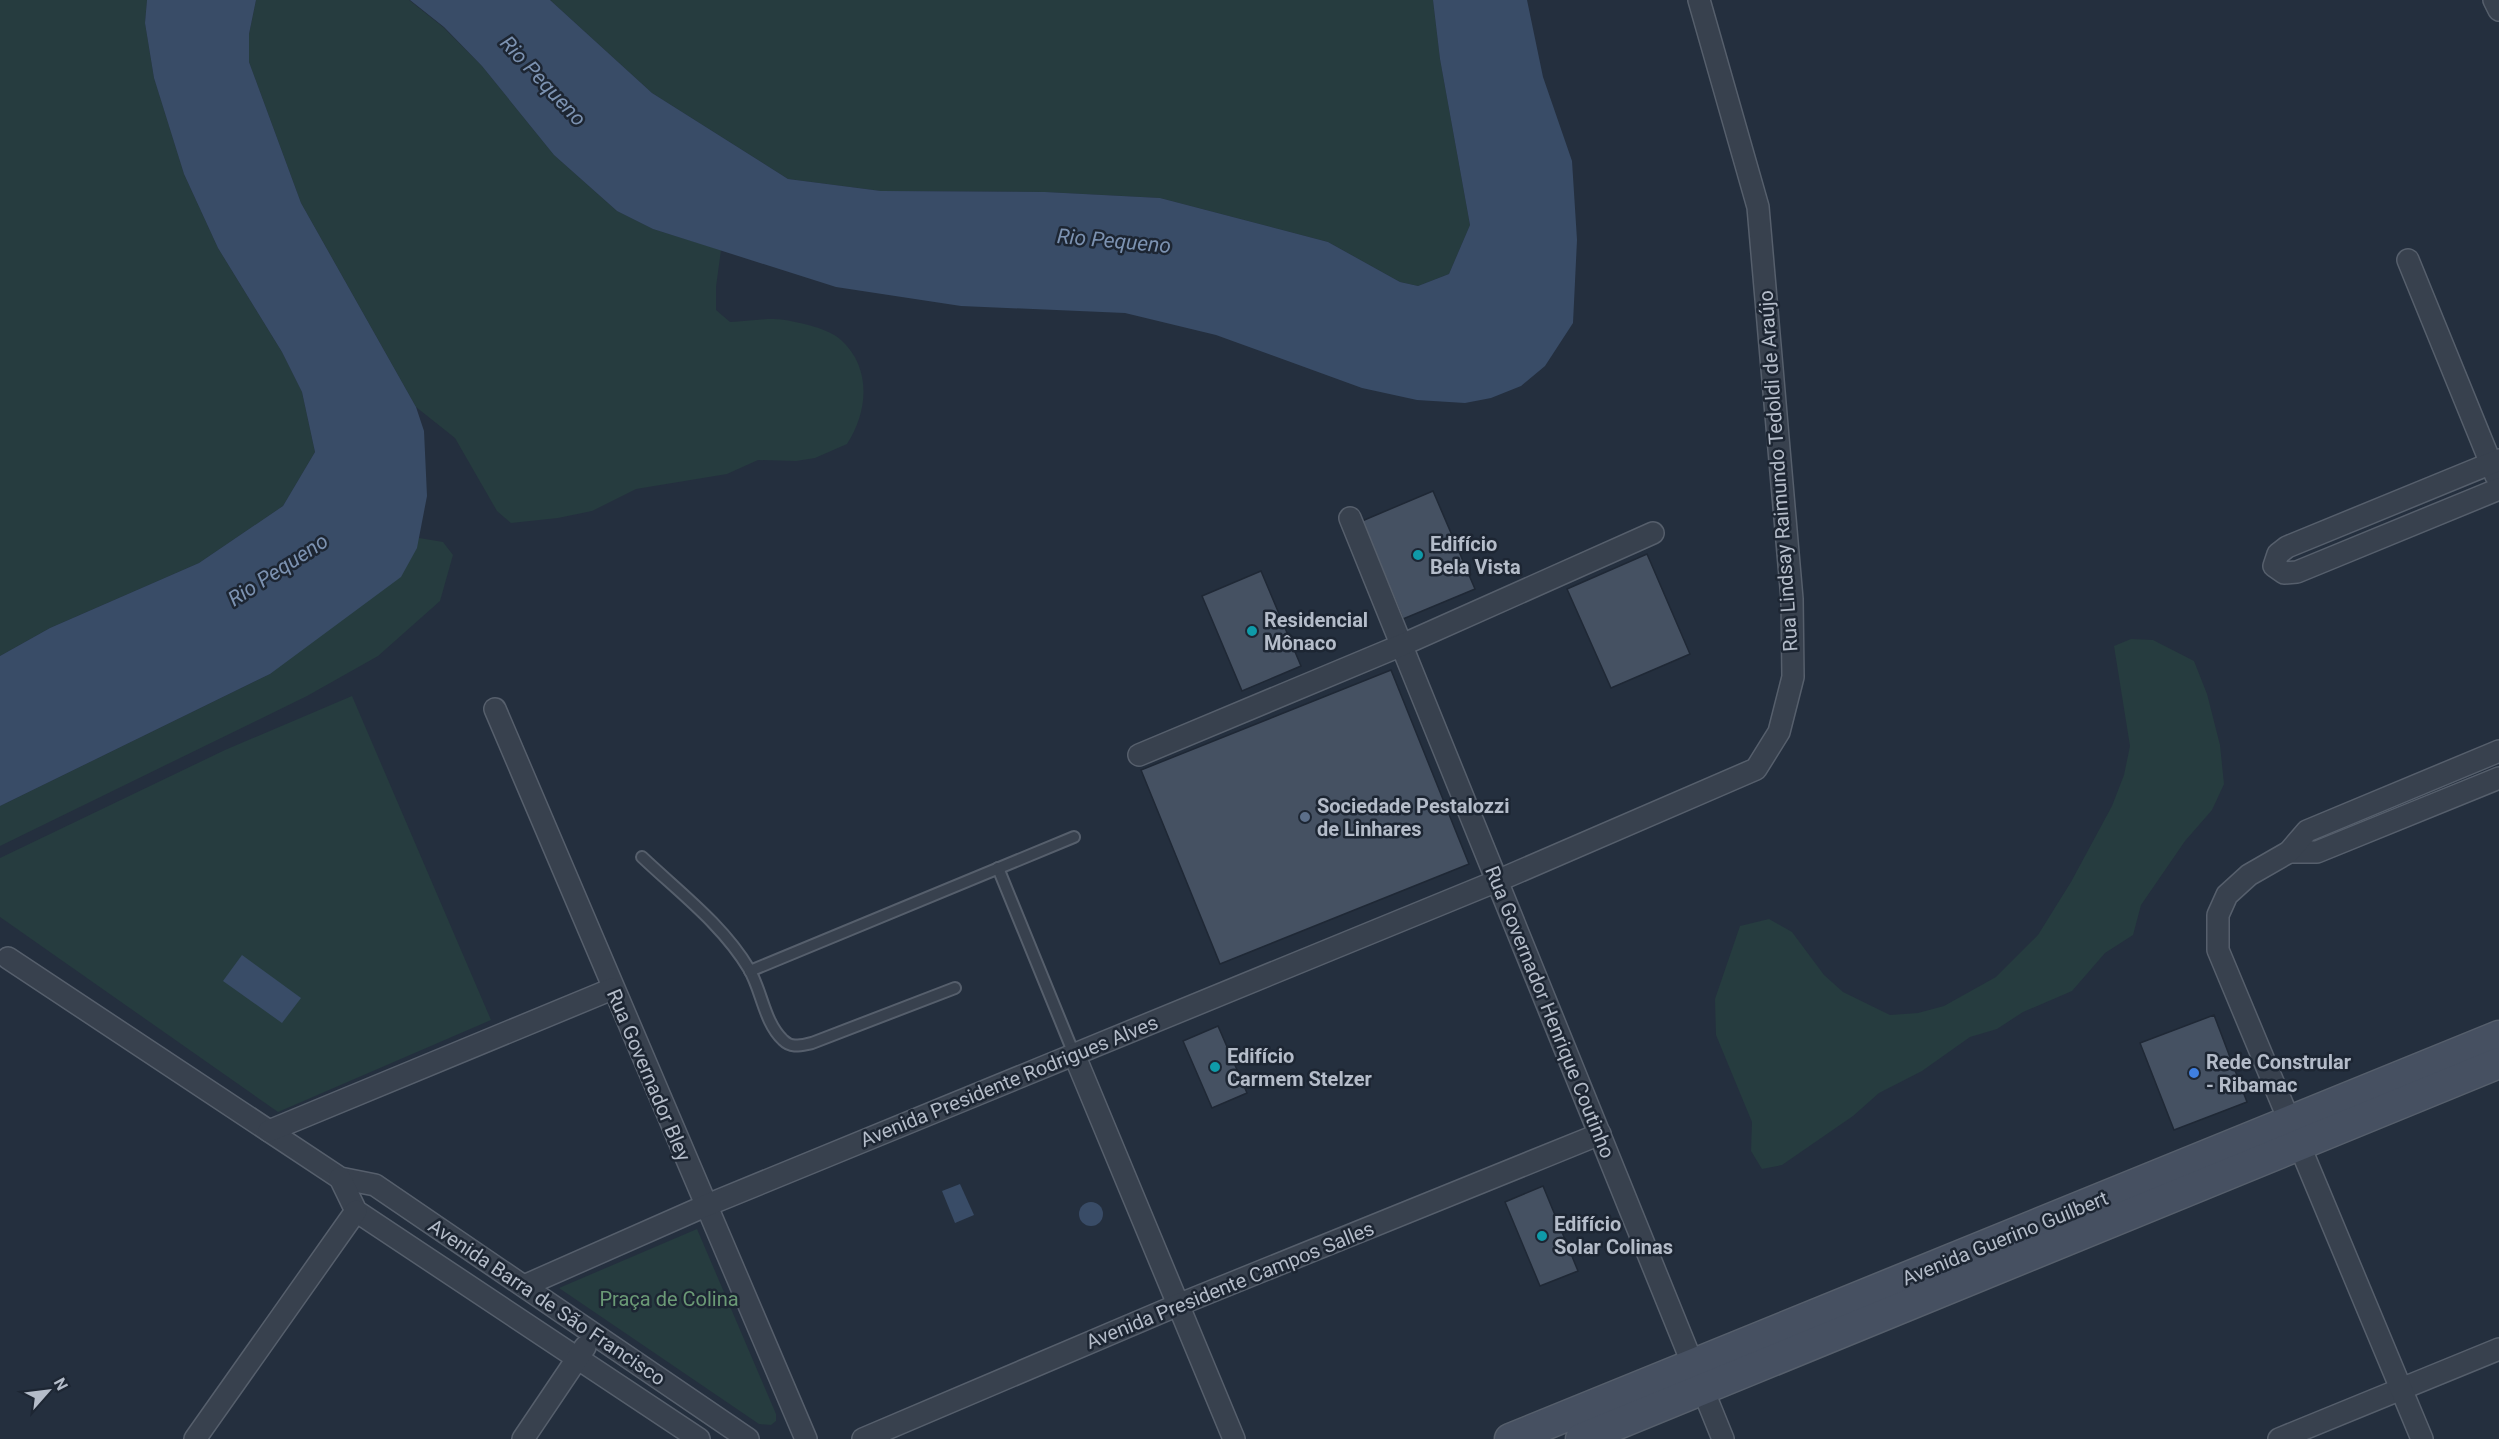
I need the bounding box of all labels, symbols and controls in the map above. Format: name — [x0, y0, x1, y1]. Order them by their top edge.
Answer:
water label: Rio Pequeno — [495, 31, 591, 131]
water label: Rio Pequeno — [1056, 224, 1172, 258]
street label: Rua Lindsay Raimundo Tedoldi de Araújo — [1753, 290, 1803, 652]
water label: Rio Pequeno — [224, 529, 332, 611]
place label: Edifício Bela Vista — [1430, 532, 1521, 579]
marker: Edifício Bela Vista — [1411, 548, 1425, 562]
place label: Residencial Mônaco — [1264, 608, 1368, 655]
marker: Residencial Mônaco — [1245, 624, 1259, 638]
place label: Sociedade Pestalozzi de Linhares — [1317, 794, 1510, 841]
marker: Sociedade Pestalozzi de Linhares — [1298, 810, 1312, 824]
street label: Rua Governador Henrique Coutinho — [1480, 862, 1620, 1162]
street label: Rua Governador Bley — [602, 985, 696, 1165]
street label: Avenida Presidente Rodrigues Alves — [857, 1010, 1161, 1152]
place label: Edifício Carmem Stelzer — [1227, 1044, 1373, 1091]
place label: Rede Constrular - Ribamac — [2206, 1050, 2352, 1097]
marker: Edifício Carmem Stelzer — [1208, 1060, 1222, 1074]
marker: Rede Constrular - Ribamac — [2187, 1066, 2201, 1080]
street label: Avenida Guerino Guilbert — [1898, 1186, 2112, 1290]
place label: Edifício Solar Colinas — [1554, 1212, 1673, 1259]
street label: Avenida Barra de São Francisco — [424, 1214, 670, 1390]
street label: Avenida Presidente Campos Salles — [1082, 1216, 1378, 1354]
marker: Edifício Solar Colinas — [1535, 1229, 1549, 1243]
park label: Praça de Colina — [599, 1287, 739, 1311]
north arrow — [18, 1361, 78, 1421]
text: N — [50, 1375, 72, 1394]

